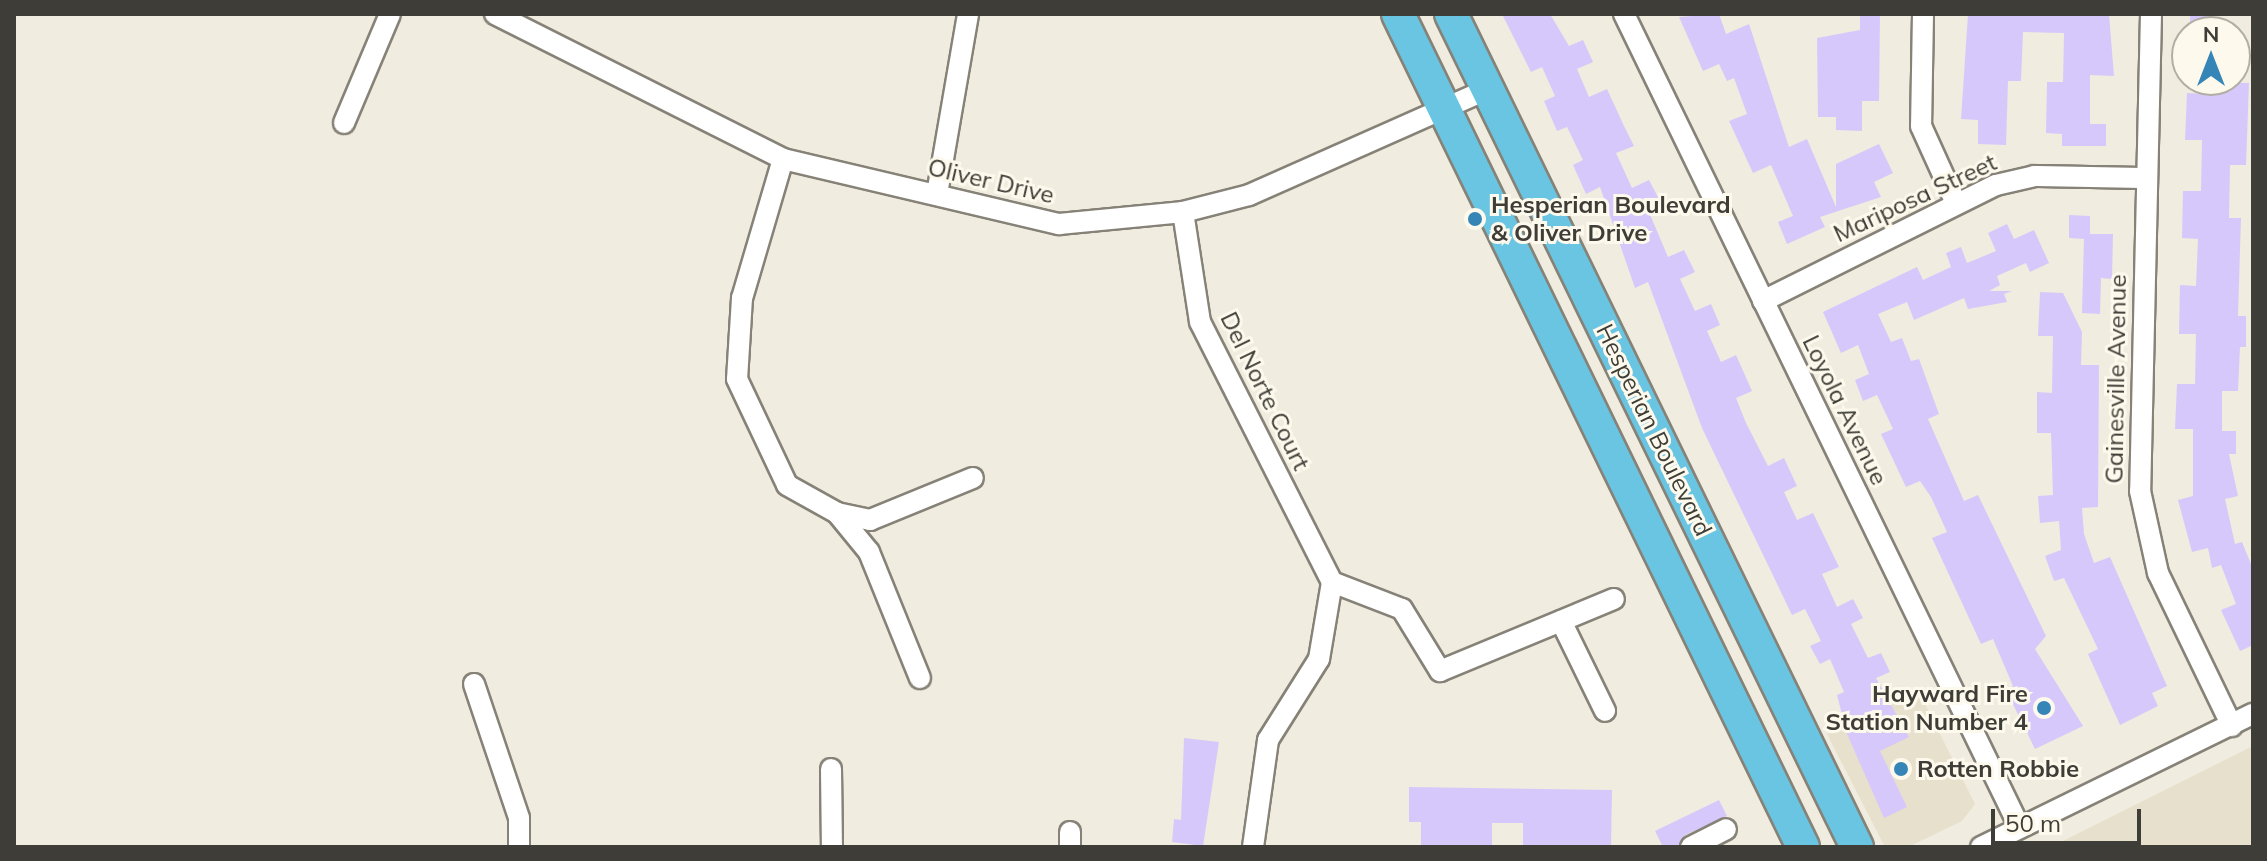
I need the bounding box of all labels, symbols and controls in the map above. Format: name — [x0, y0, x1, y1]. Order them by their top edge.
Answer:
north arrow — [2171, 16, 2251, 96]
text: N — [2203, 20, 2219, 48]
street label: Mariposa Street — [1829, 148, 2001, 248]
street label: Oliver Drive — [925, 153, 1057, 209]
place label: Hesperian Boulevard & Oliver Drive — [1491, 191, 1731, 247]
marker: Hesperian Boulevard & Oliver Drive — [1466, 210, 1484, 228]
street label: Gainesville Avenue — [2100, 274, 2132, 484]
street label: Del Norte Court — [1214, 307, 1316, 475]
street label: Hesperian Boulevard — [1590, 319, 1718, 541]
street label: Loyola Avenue — [1796, 331, 1894, 489]
place label: Hayward Fire Station Number 4 — [1826, 680, 2028, 736]
marker: Hayward Fire Station Number 4 — [2035, 699, 2053, 717]
place label: Rotten Robbie — [1917, 755, 2079, 783]
marker: Rotten Robbie — [1892, 760, 1910, 778]
scale bar — [1995, 793, 2145, 843]
text: 50 m — [2005, 808, 2061, 838]

